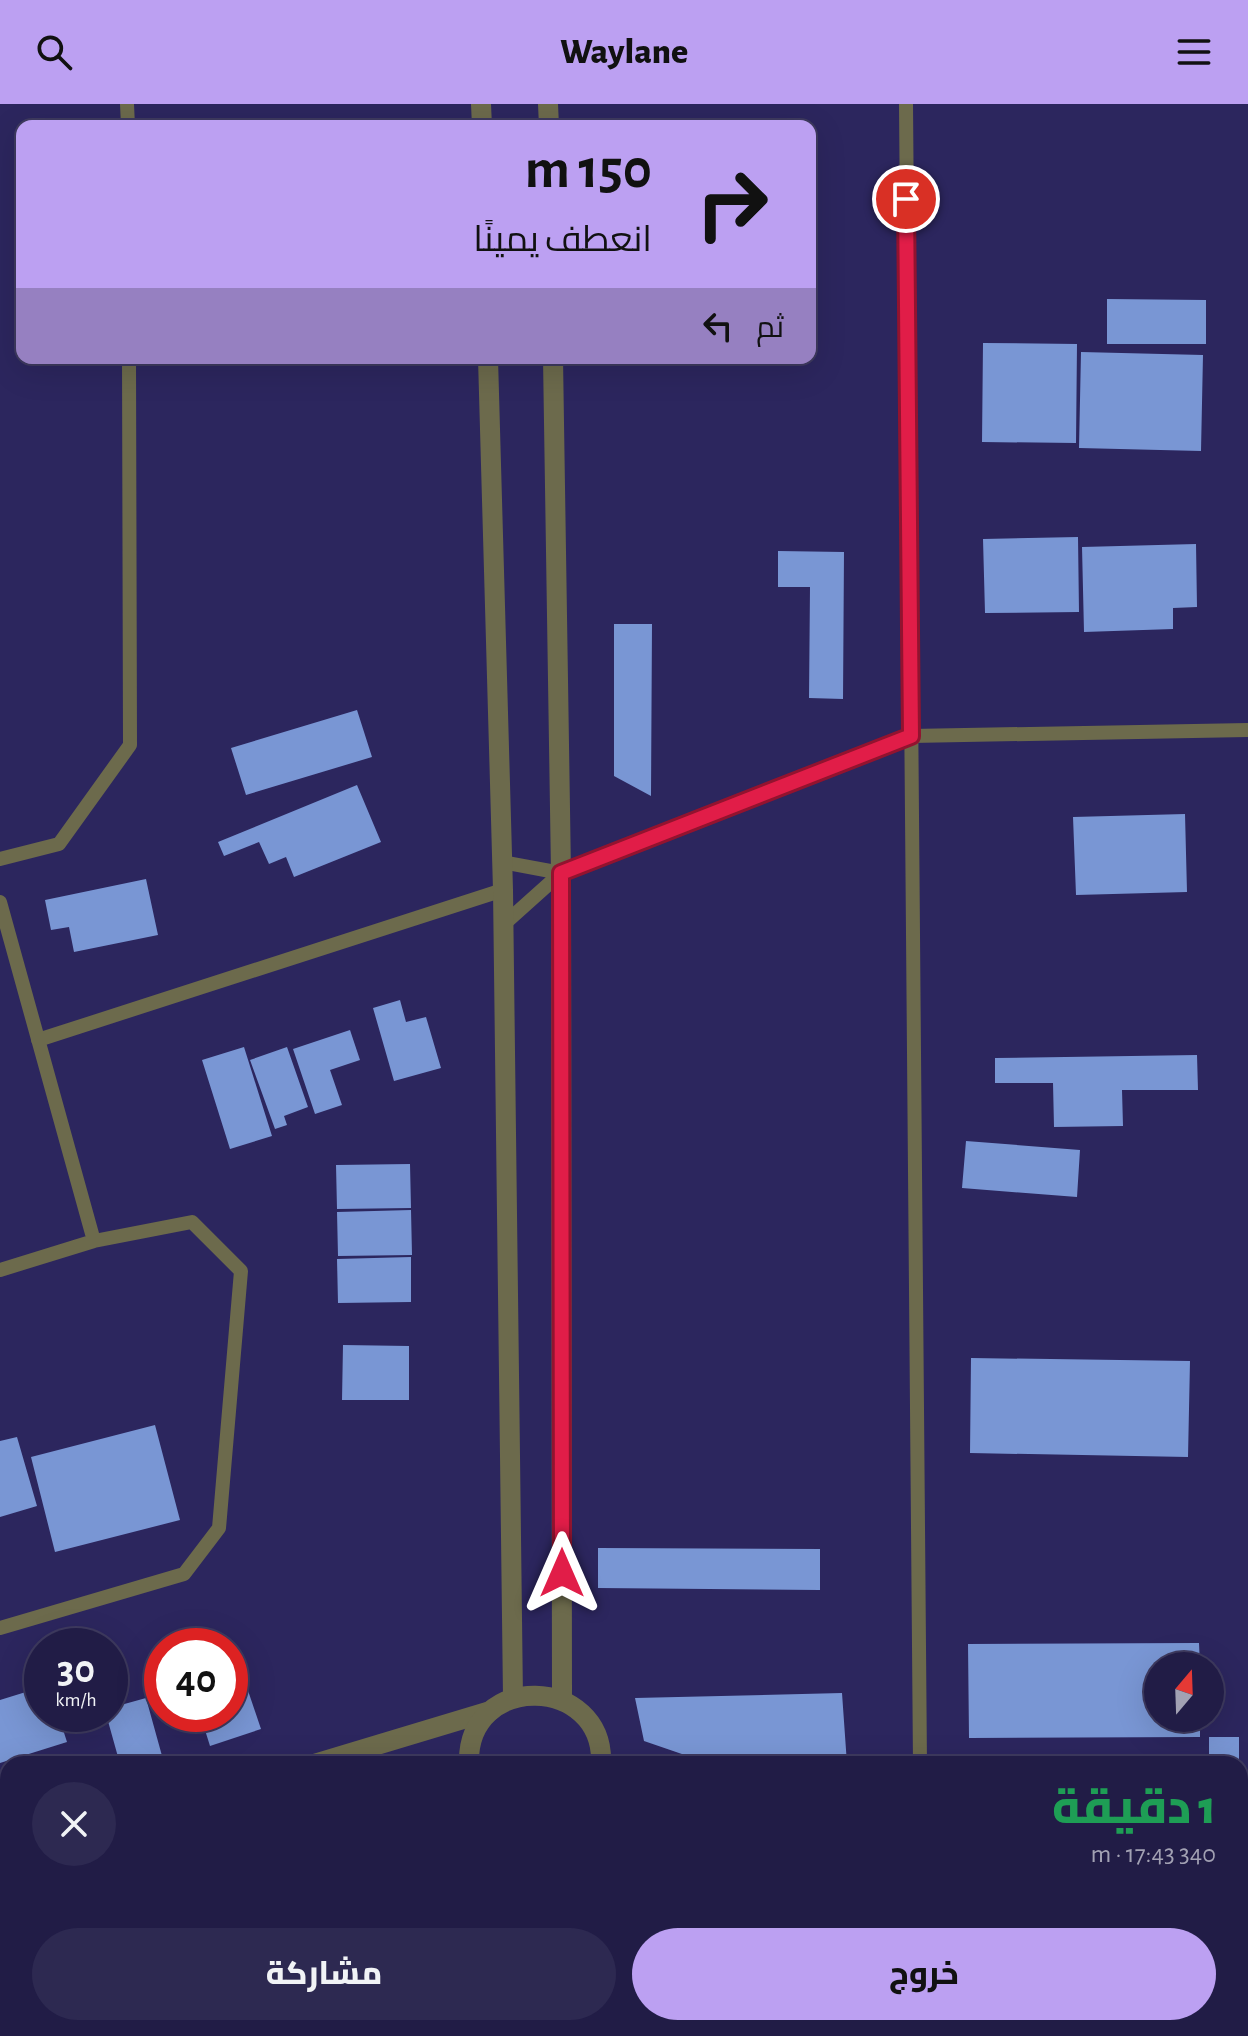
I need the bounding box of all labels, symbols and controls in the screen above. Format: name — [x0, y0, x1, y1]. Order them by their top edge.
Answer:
icon: search — [32, 30, 76, 74]
icon: menu — [1172, 30, 1216, 74]
text: Waylane — [560, 34, 688, 70]
text: 150 m — [525, 142, 652, 198]
icon: right — [680, 152, 784, 256]
pin — [872, 165, 940, 233]
icon: arrive — [884, 177, 928, 221]
text: انعطف يمينًا — [473, 222, 652, 258]
icon: left — [696, 304, 740, 348]
text: ثم — [756, 313, 784, 343]
position arrow — [520, 1531, 604, 1615]
speed limit sign: 40 — [144, 1628, 248, 1732]
text: 30 — [57, 1650, 95, 1690]
north arrow — [1144, 1652, 1224, 1732]
map controls — [1144, 1652, 1224, 1732]
text: km/h — [55, 1690, 97, 1710]
button: close — [32, 1782, 116, 1866]
text: 1 دقيقة — [1052, 1785, 1216, 1833]
text: 340 m · 17:43 — [1090, 1841, 1216, 1867]
button: مشاركة — [32, 1928, 616, 2020]
button: خروج — [632, 1928, 1216, 2020]

